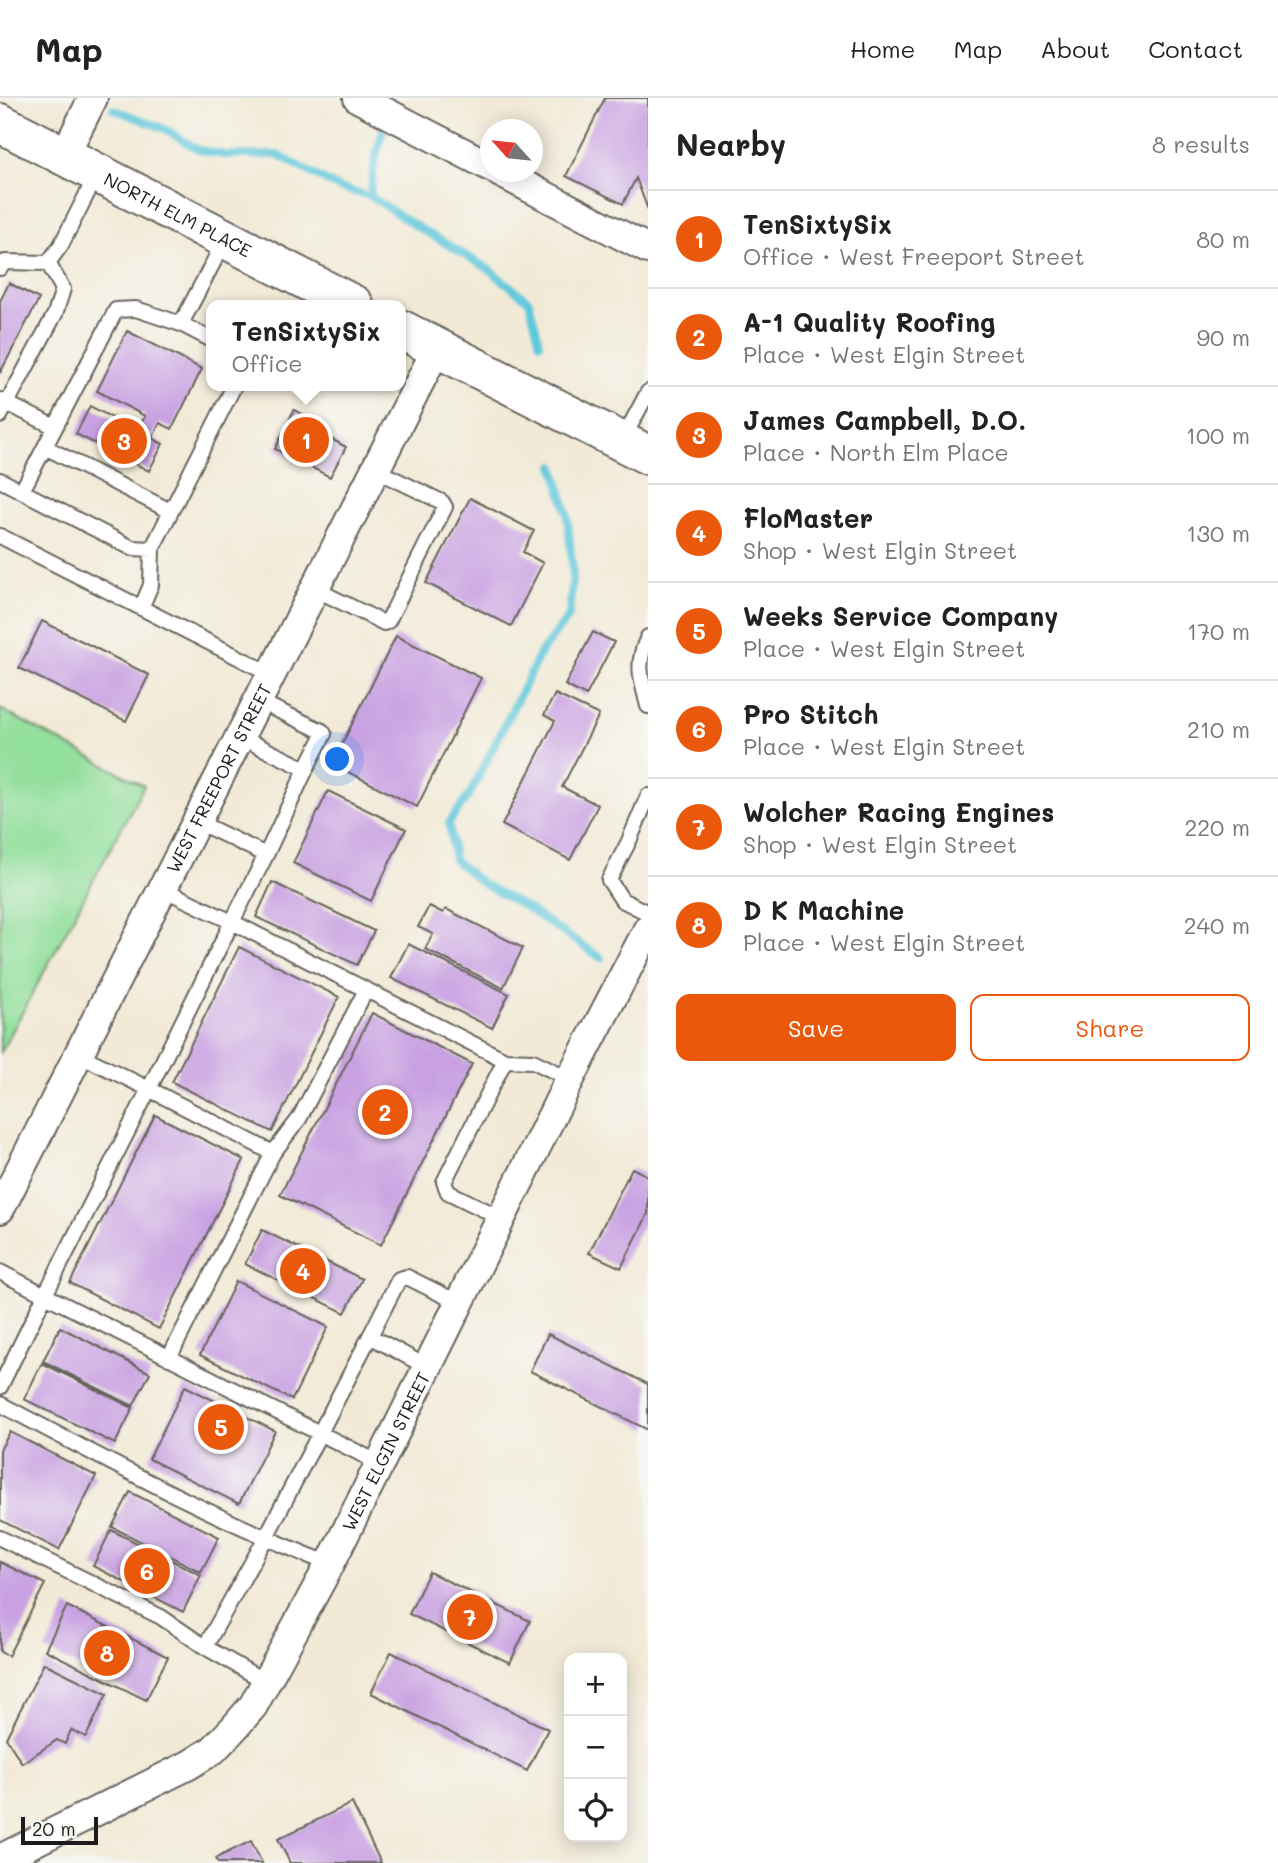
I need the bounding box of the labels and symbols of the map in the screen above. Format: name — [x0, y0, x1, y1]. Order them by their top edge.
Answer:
north arrow — [480, 119, 543, 182]
street label: NORTH ELM PLACE — [100, 167, 256, 262]
pin: 1 — [283, 414, 329, 466]
pin: 3 — [101, 415, 147, 467]
street label: WEST FREEPORT STREET — [161, 680, 277, 877]
your location — [320, 742, 354, 776]
pin: 2 — [362, 1086, 408, 1138]
pin: 4 — [280, 1245, 326, 1297]
street label: WEST ELGIN STREET — [336, 1368, 435, 1535]
pin: 5 — [198, 1401, 244, 1453]
pin: 6 — [124, 1545, 170, 1597]
pin: 7 — [447, 1591, 493, 1643]
pin: 8 — [84, 1627, 130, 1679]
scale bar — [21, 1814, 98, 1846]

